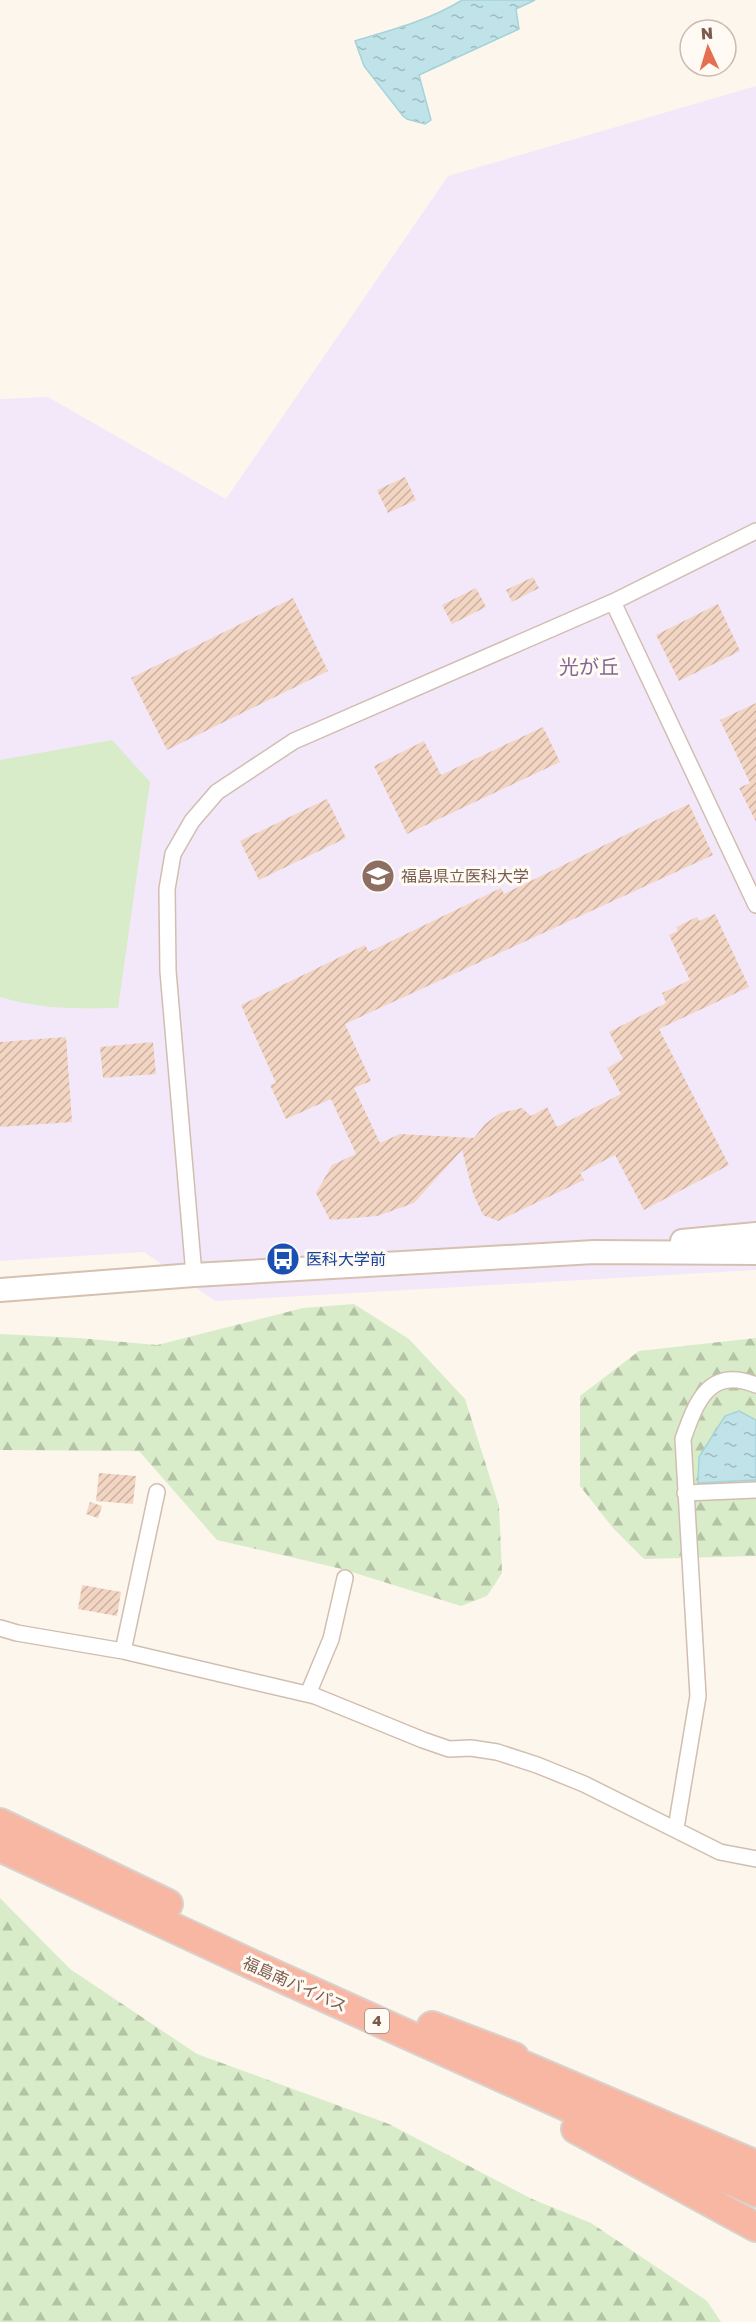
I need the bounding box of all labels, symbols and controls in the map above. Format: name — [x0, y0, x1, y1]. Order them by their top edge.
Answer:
north arrow — [678, 18, 738, 78]
text: N — [700, 23, 714, 43]
district label: 光が丘 — [559, 654, 619, 678]
school or university icon: 福島県立医科大学 — [360, 858, 396, 894]
place label: 福島県立医科大学 — [401, 866, 529, 886]
bus stop icon: 医科大学前 — [265, 1241, 301, 1277]
place label: 医科大学前 — [306, 1249, 386, 1269]
street label: 福島南バイパス — [240, 1952, 350, 2016]
road number: 4 — [365, 2009, 389, 2033]

